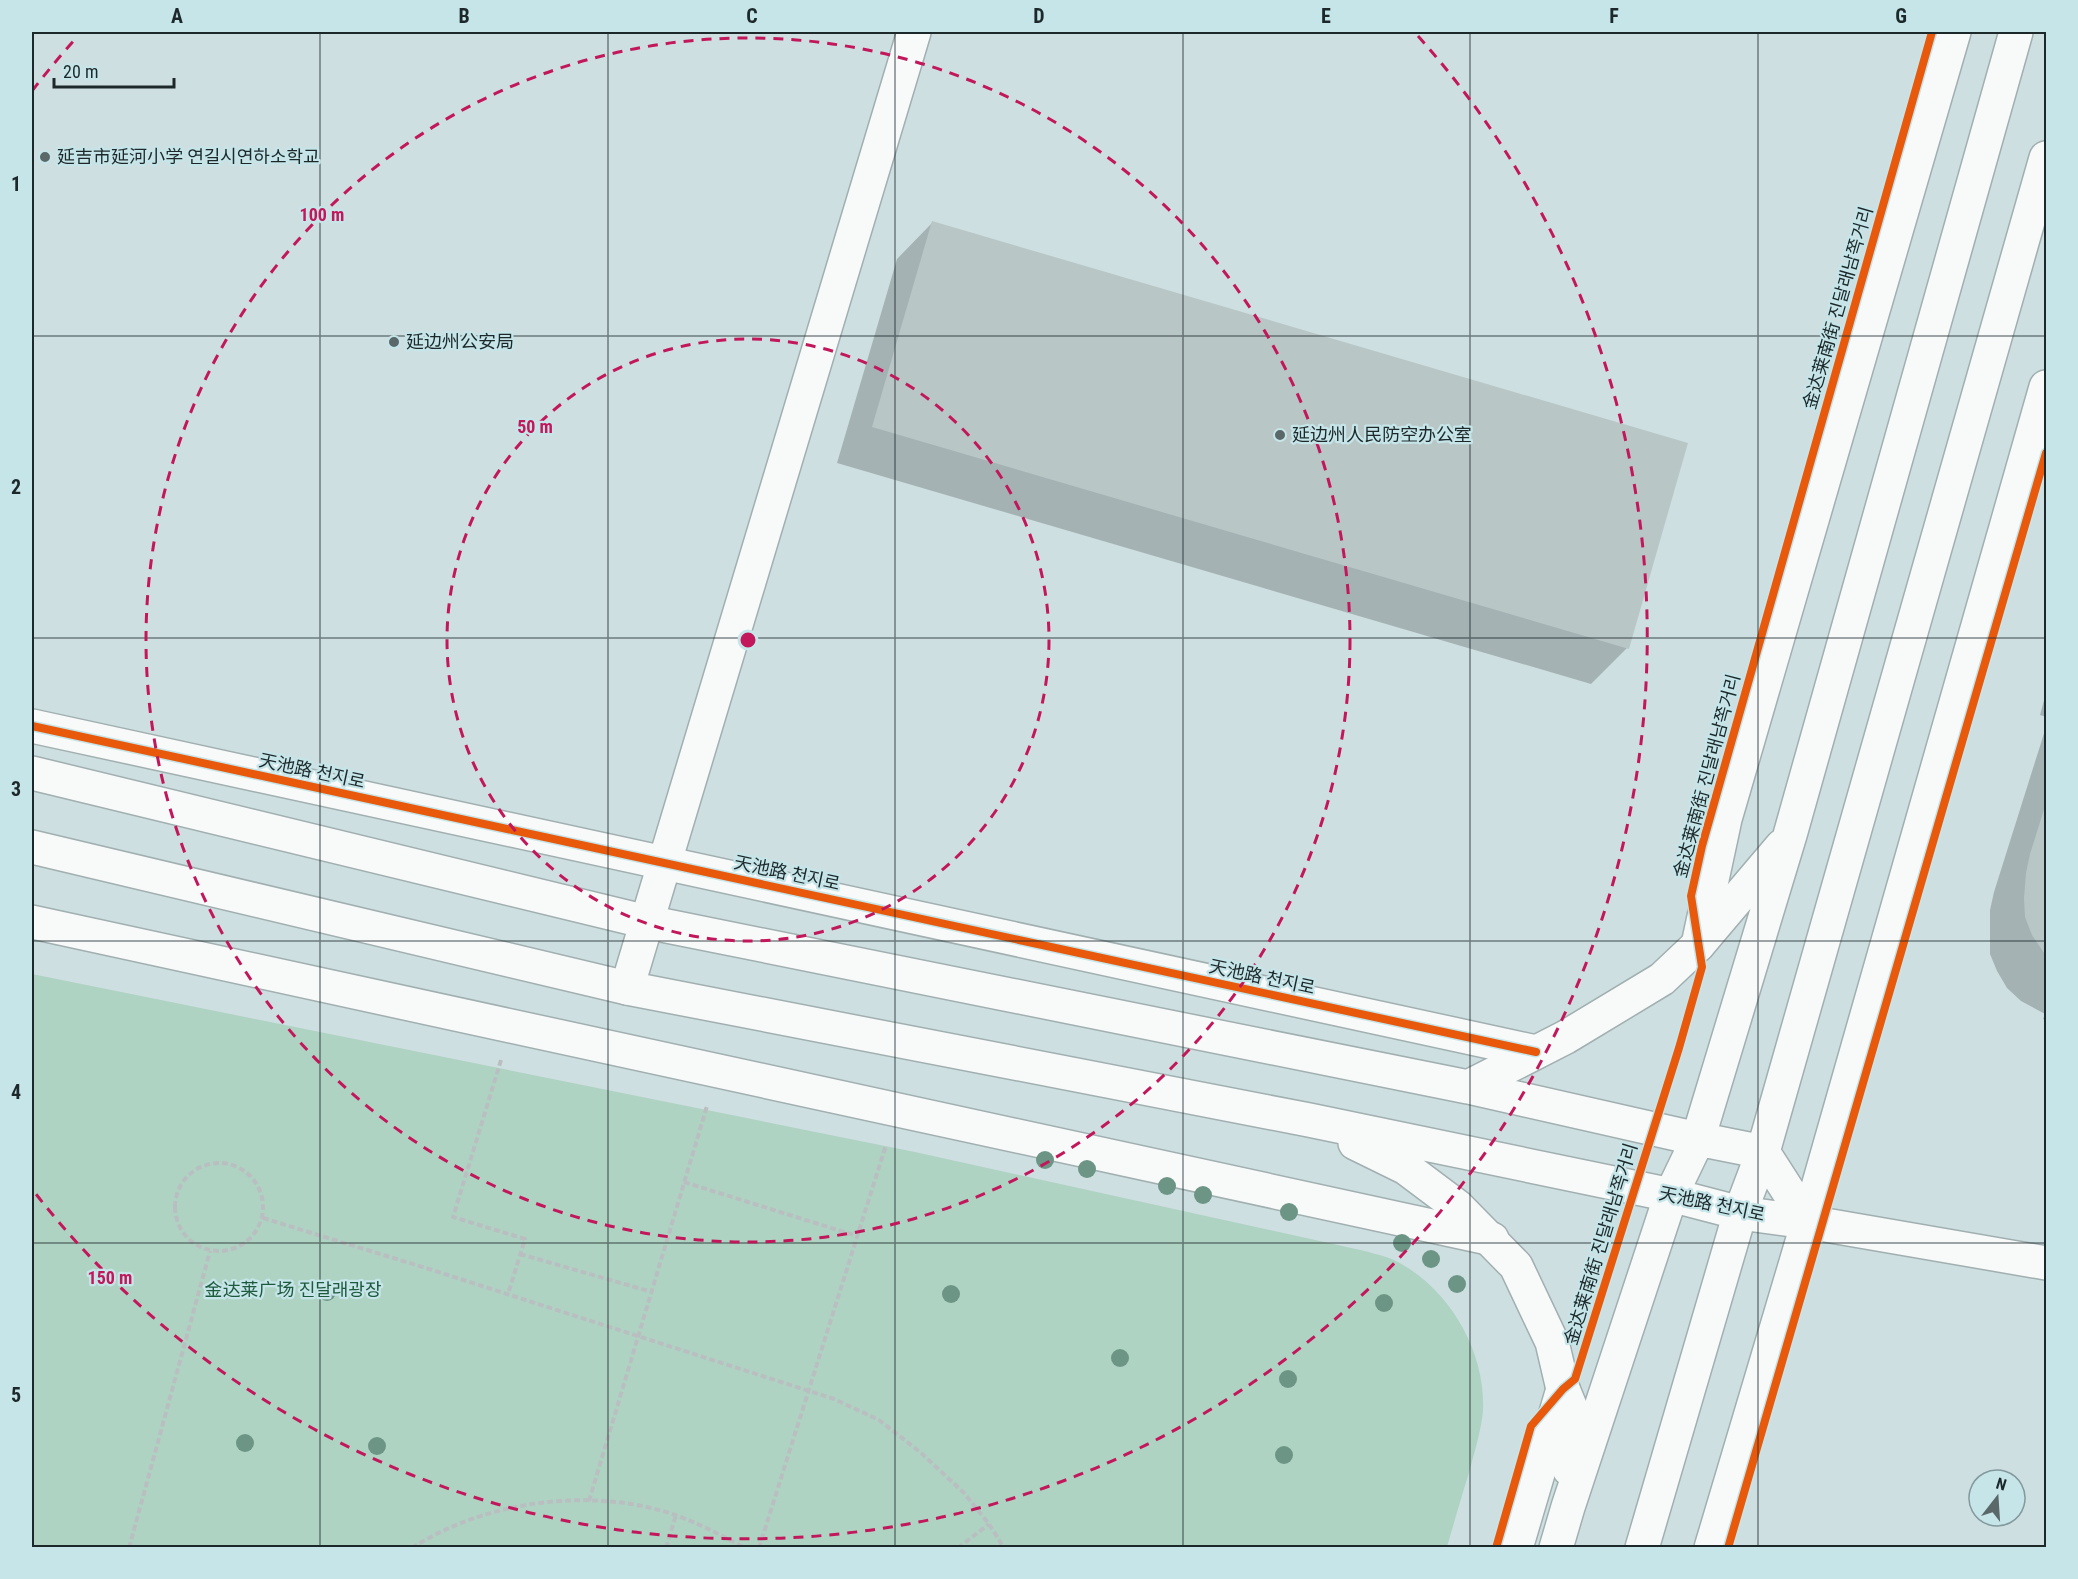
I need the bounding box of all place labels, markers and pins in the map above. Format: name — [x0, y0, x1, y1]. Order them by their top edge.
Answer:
place label: 延吉市延河小学 연길시연하소학교 — [57, 146, 320, 167]
marker: 延吉市延河小学 연길시연하소학교 — [38, 150, 52, 164]
place label: 延边州公安局 — [406, 331, 514, 352]
marker: 延边州公安局 — [387, 335, 401, 349]
place label: 延边州人民防空办公室 — [1292, 424, 1472, 445]
marker: 延边州人民防空办公室 — [1273, 428, 1287, 442]
centre of rings — [738, 630, 758, 650]

